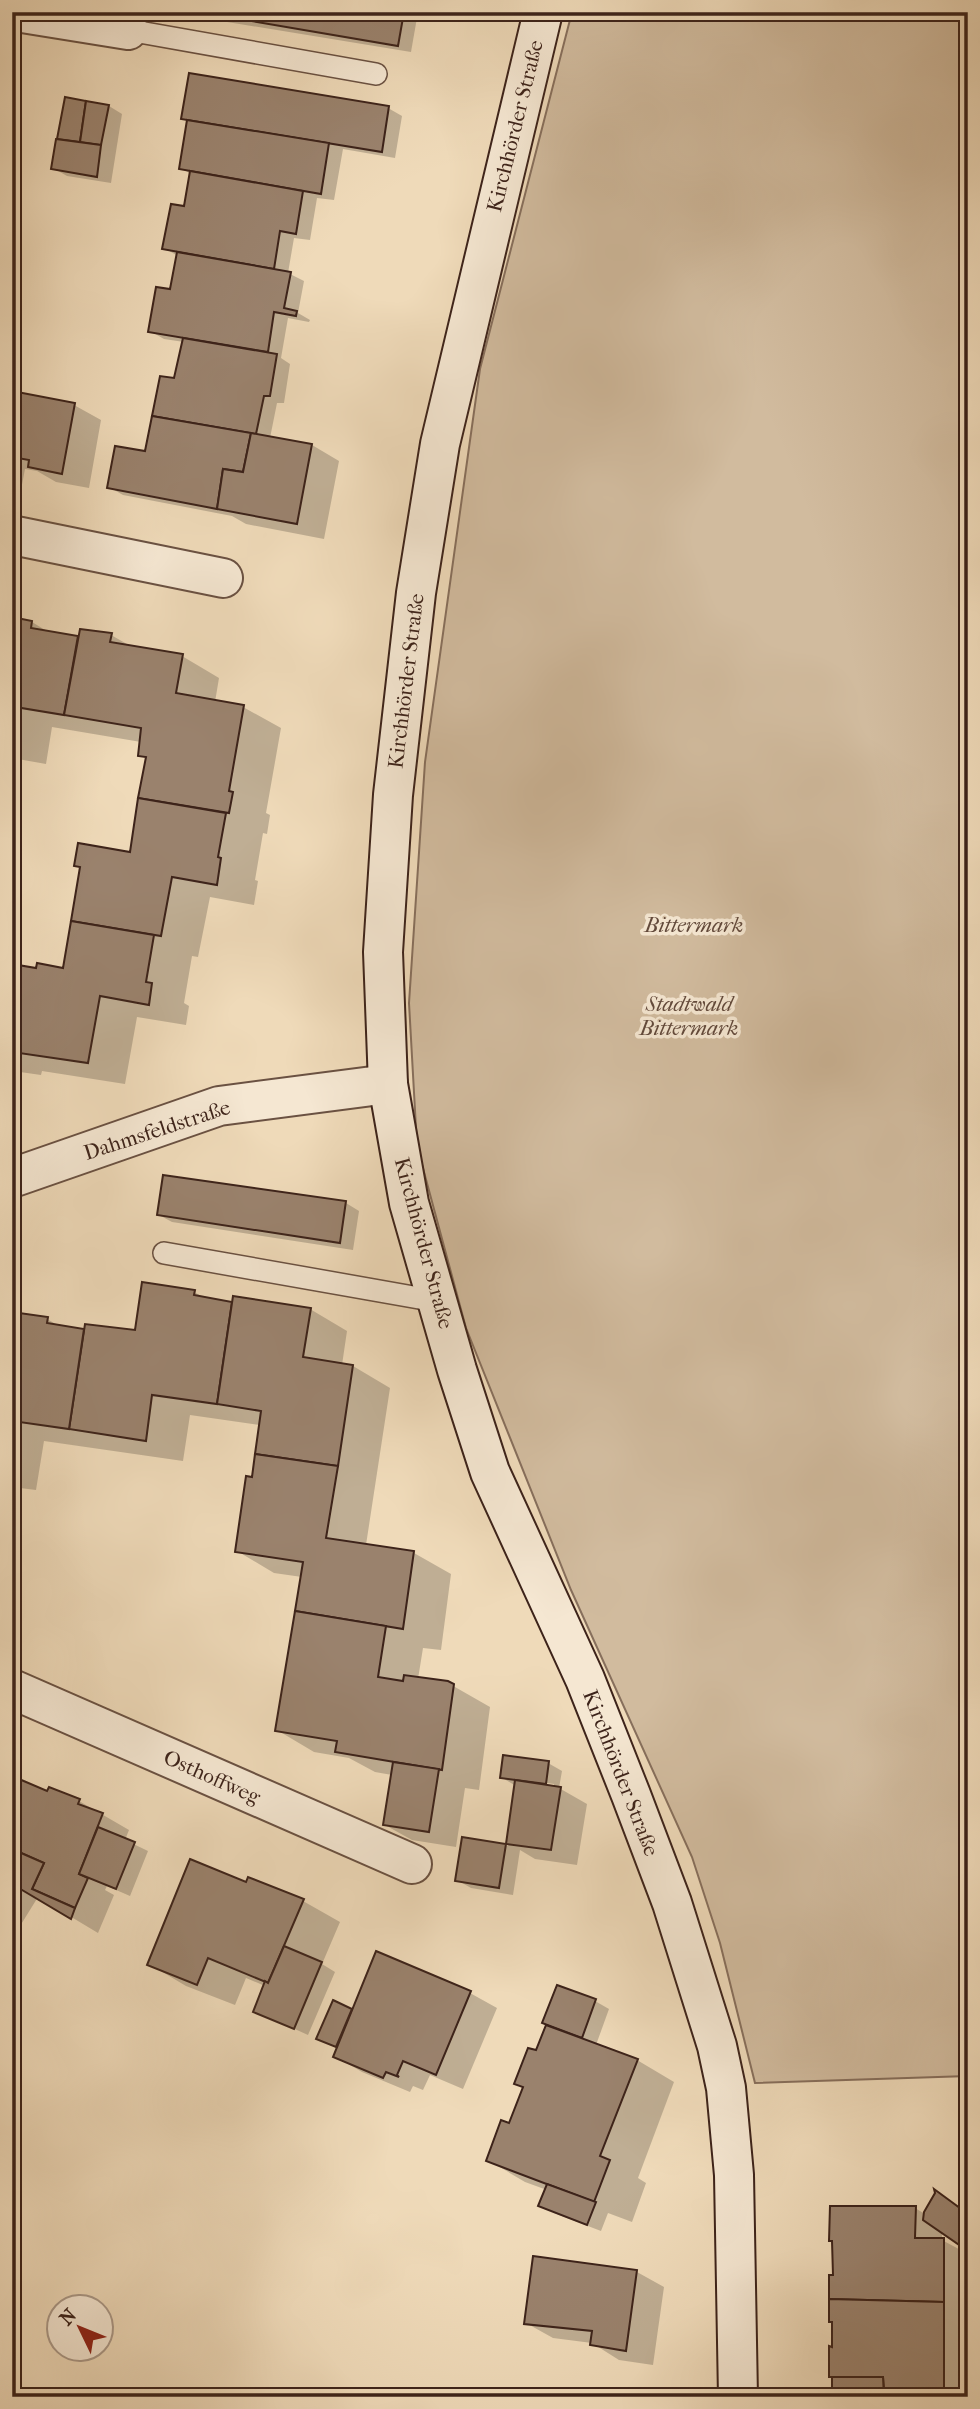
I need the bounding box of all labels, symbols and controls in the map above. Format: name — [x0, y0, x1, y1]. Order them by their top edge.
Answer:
street label: Kirchhörder Straße — [482, 38, 548, 214]
street label: Kirchhörder Straße — [383, 592, 429, 770]
park label: Bittermark — [644, 913, 743, 937]
park label: Stadtwald Bittermark — [639, 992, 738, 1040]
street label: Dahmsfeldstraße — [81, 1095, 233, 1165]
street label: Kirchhörder Straße — [390, 1155, 458, 1331]
street label: Kirchhörder Straße — [578, 1686, 664, 1860]
street label: Osthoffweg — [160, 1745, 265, 1809]
north arrow — [46, 2294, 116, 2364]
text: N — [55, 2304, 82, 2330]

